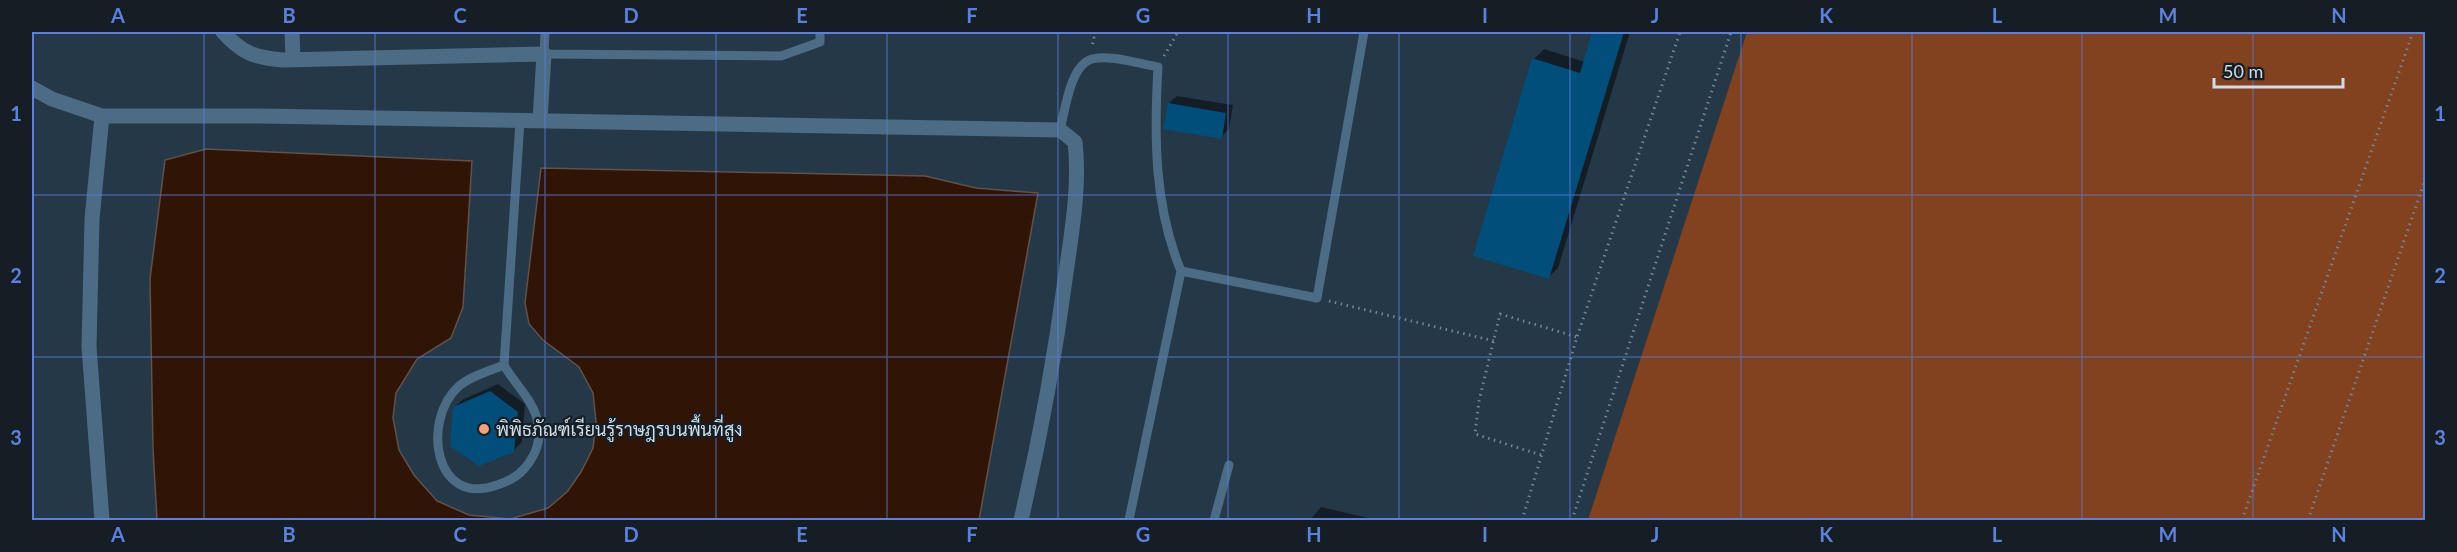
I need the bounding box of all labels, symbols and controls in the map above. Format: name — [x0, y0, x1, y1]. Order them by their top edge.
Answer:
text: A — [110, 3, 125, 27]
text: B — [282, 3, 296, 27]
text: C — [453, 3, 467, 27]
text: D — [623, 3, 639, 27]
text: E — [796, 3, 808, 27]
text: F — [966, 3, 978, 27]
text: G — [1136, 3, 1150, 27]
text: H — [1306, 3, 1322, 27]
text: I — [1482, 3, 1488, 27]
text: J — [1651, 3, 1659, 27]
text: K — [1819, 3, 1833, 27]
text: L — [1992, 3, 2003, 27]
text: M — [2159, 3, 2177, 27]
text: N — [2331, 3, 2347, 27]
scale bar — [2214, 51, 2343, 89]
text: 50 m — [2223, 60, 2263, 82]
text: 1 — [10, 101, 22, 125]
text: 1 — [2434, 101, 2446, 125]
text: 2 — [10, 263, 22, 287]
text: 2 — [2434, 263, 2446, 287]
place label: พิพิธภัณฑ์เรียนรู้ราษฎรบนพื้นที่สูง — [496, 414, 743, 443]
marker: พิพิธภัณฑ์เรียนรู้ราษฎรบนพื้นที่สูง — [477, 422, 491, 436]
text: 3 — [10, 425, 22, 449]
text: 3 — [2434, 425, 2446, 449]
text: A — [110, 522, 125, 546]
text: B — [282, 522, 296, 546]
text: C — [453, 522, 467, 546]
text: D — [623, 522, 639, 546]
text: E — [796, 522, 808, 546]
text: F — [966, 522, 978, 546]
text: G — [1136, 522, 1150, 546]
text: H — [1306, 522, 1322, 546]
text: I — [1482, 522, 1488, 546]
text: J — [1651, 522, 1659, 546]
text: K — [1819, 522, 1833, 546]
text: L — [1992, 522, 2003, 546]
text: M — [2159, 522, 2177, 546]
text: N — [2331, 522, 2347, 546]

